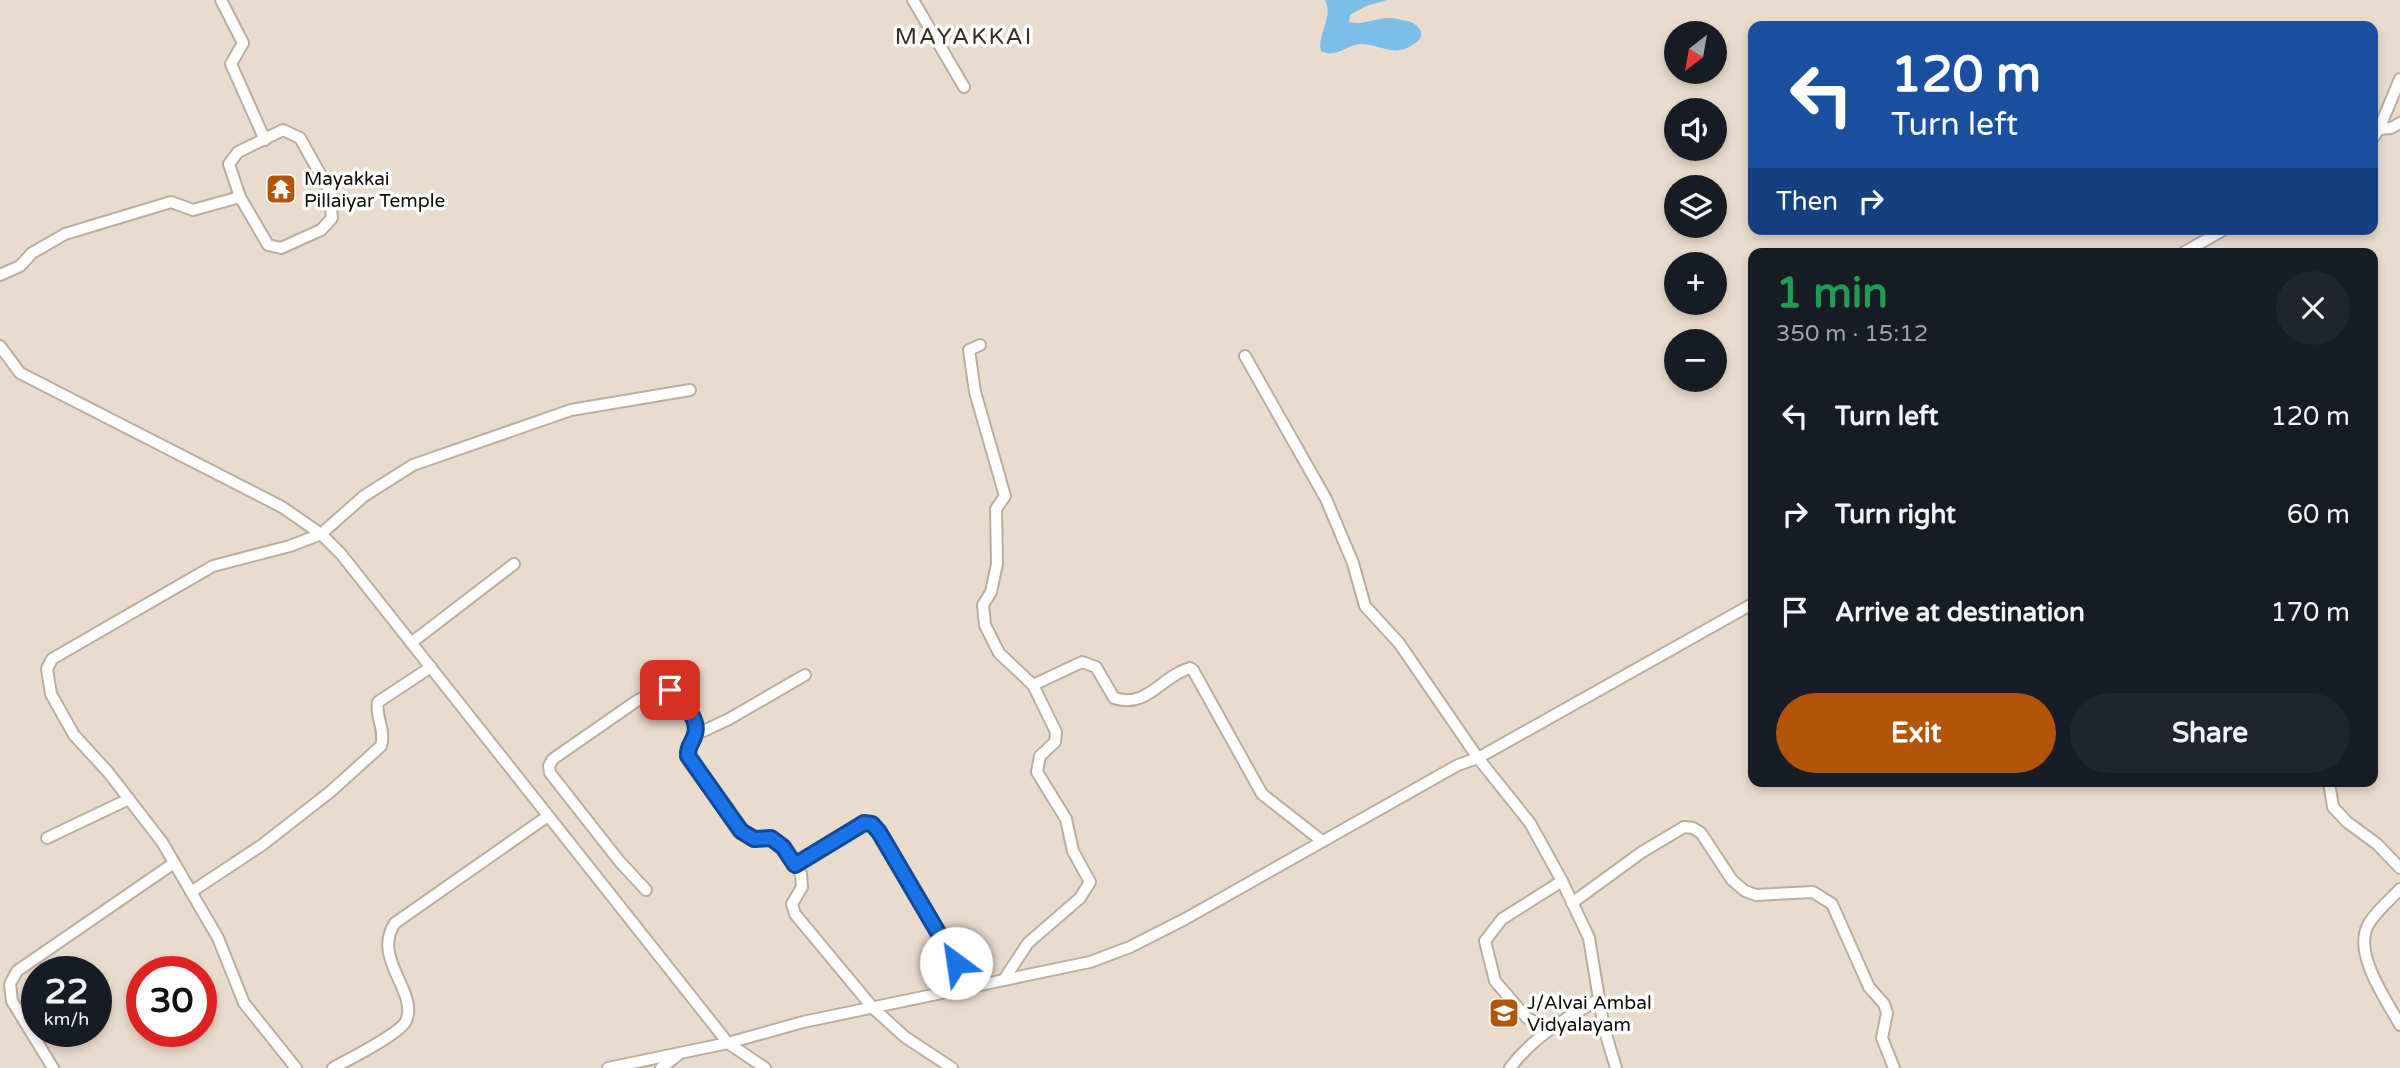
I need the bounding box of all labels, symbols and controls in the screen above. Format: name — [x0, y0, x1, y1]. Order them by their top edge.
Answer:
north arrow — [1664, 21, 1727, 84]
map controls — [1664, 21, 1727, 392]
district label: MAYAKKAI — [895, 23, 1033, 51]
text: 120 m — [1891, 46, 2041, 105]
icon: left — [1776, 49, 1867, 140]
button: sound — [1664, 98, 1727, 161]
text: Turn left — [1891, 106, 2018, 144]
place label: Mayakkai Pillaiyar Temple — [304, 168, 445, 212]
temple icon: Mayakkai Pillaiyar Temple — [264, 172, 298, 206]
button: layers — [1664, 175, 1727, 238]
icon: right — [1852, 182, 1890, 220]
text: Then — [1776, 186, 1838, 217]
button: + — [1664, 252, 1727, 315]
text: 1 min — [1776, 268, 1888, 319]
button: close — [2276, 271, 2350, 345]
text: 350 m · 15:12 — [1776, 320, 1928, 348]
button: − — [1664, 329, 1727, 392]
icon: left — [1776, 397, 1814, 435]
text: Turn left — [1835, 401, 1938, 432]
text: 120 m — [2270, 401, 2350, 432]
icon: right — [1776, 495, 1814, 533]
text: Turn right — [1835, 499, 1956, 530]
text: 60 m — [2287, 499, 2350, 530]
icon: arrive — [1776, 593, 1814, 631]
text: Arrive at destination — [1835, 597, 2085, 628]
text: 170 m — [2270, 597, 2350, 628]
pin — [640, 660, 700, 720]
icon: arrive — [651, 671, 689, 709]
button: Exit — [1776, 693, 2056, 773]
button: Share — [2070, 693, 2350, 773]
position arrow — [919, 926, 993, 1000]
speed limit sign: 30 — [126, 956, 217, 1047]
text: 22 — [45, 971, 88, 1013]
place label: J/Alvai Ambal Vidyalayam — [1527, 992, 1652, 1036]
school or university icon: J/Alvai Ambal Vidyalayam — [1487, 996, 1521, 1030]
text: km/h — [44, 1008, 89, 1030]

